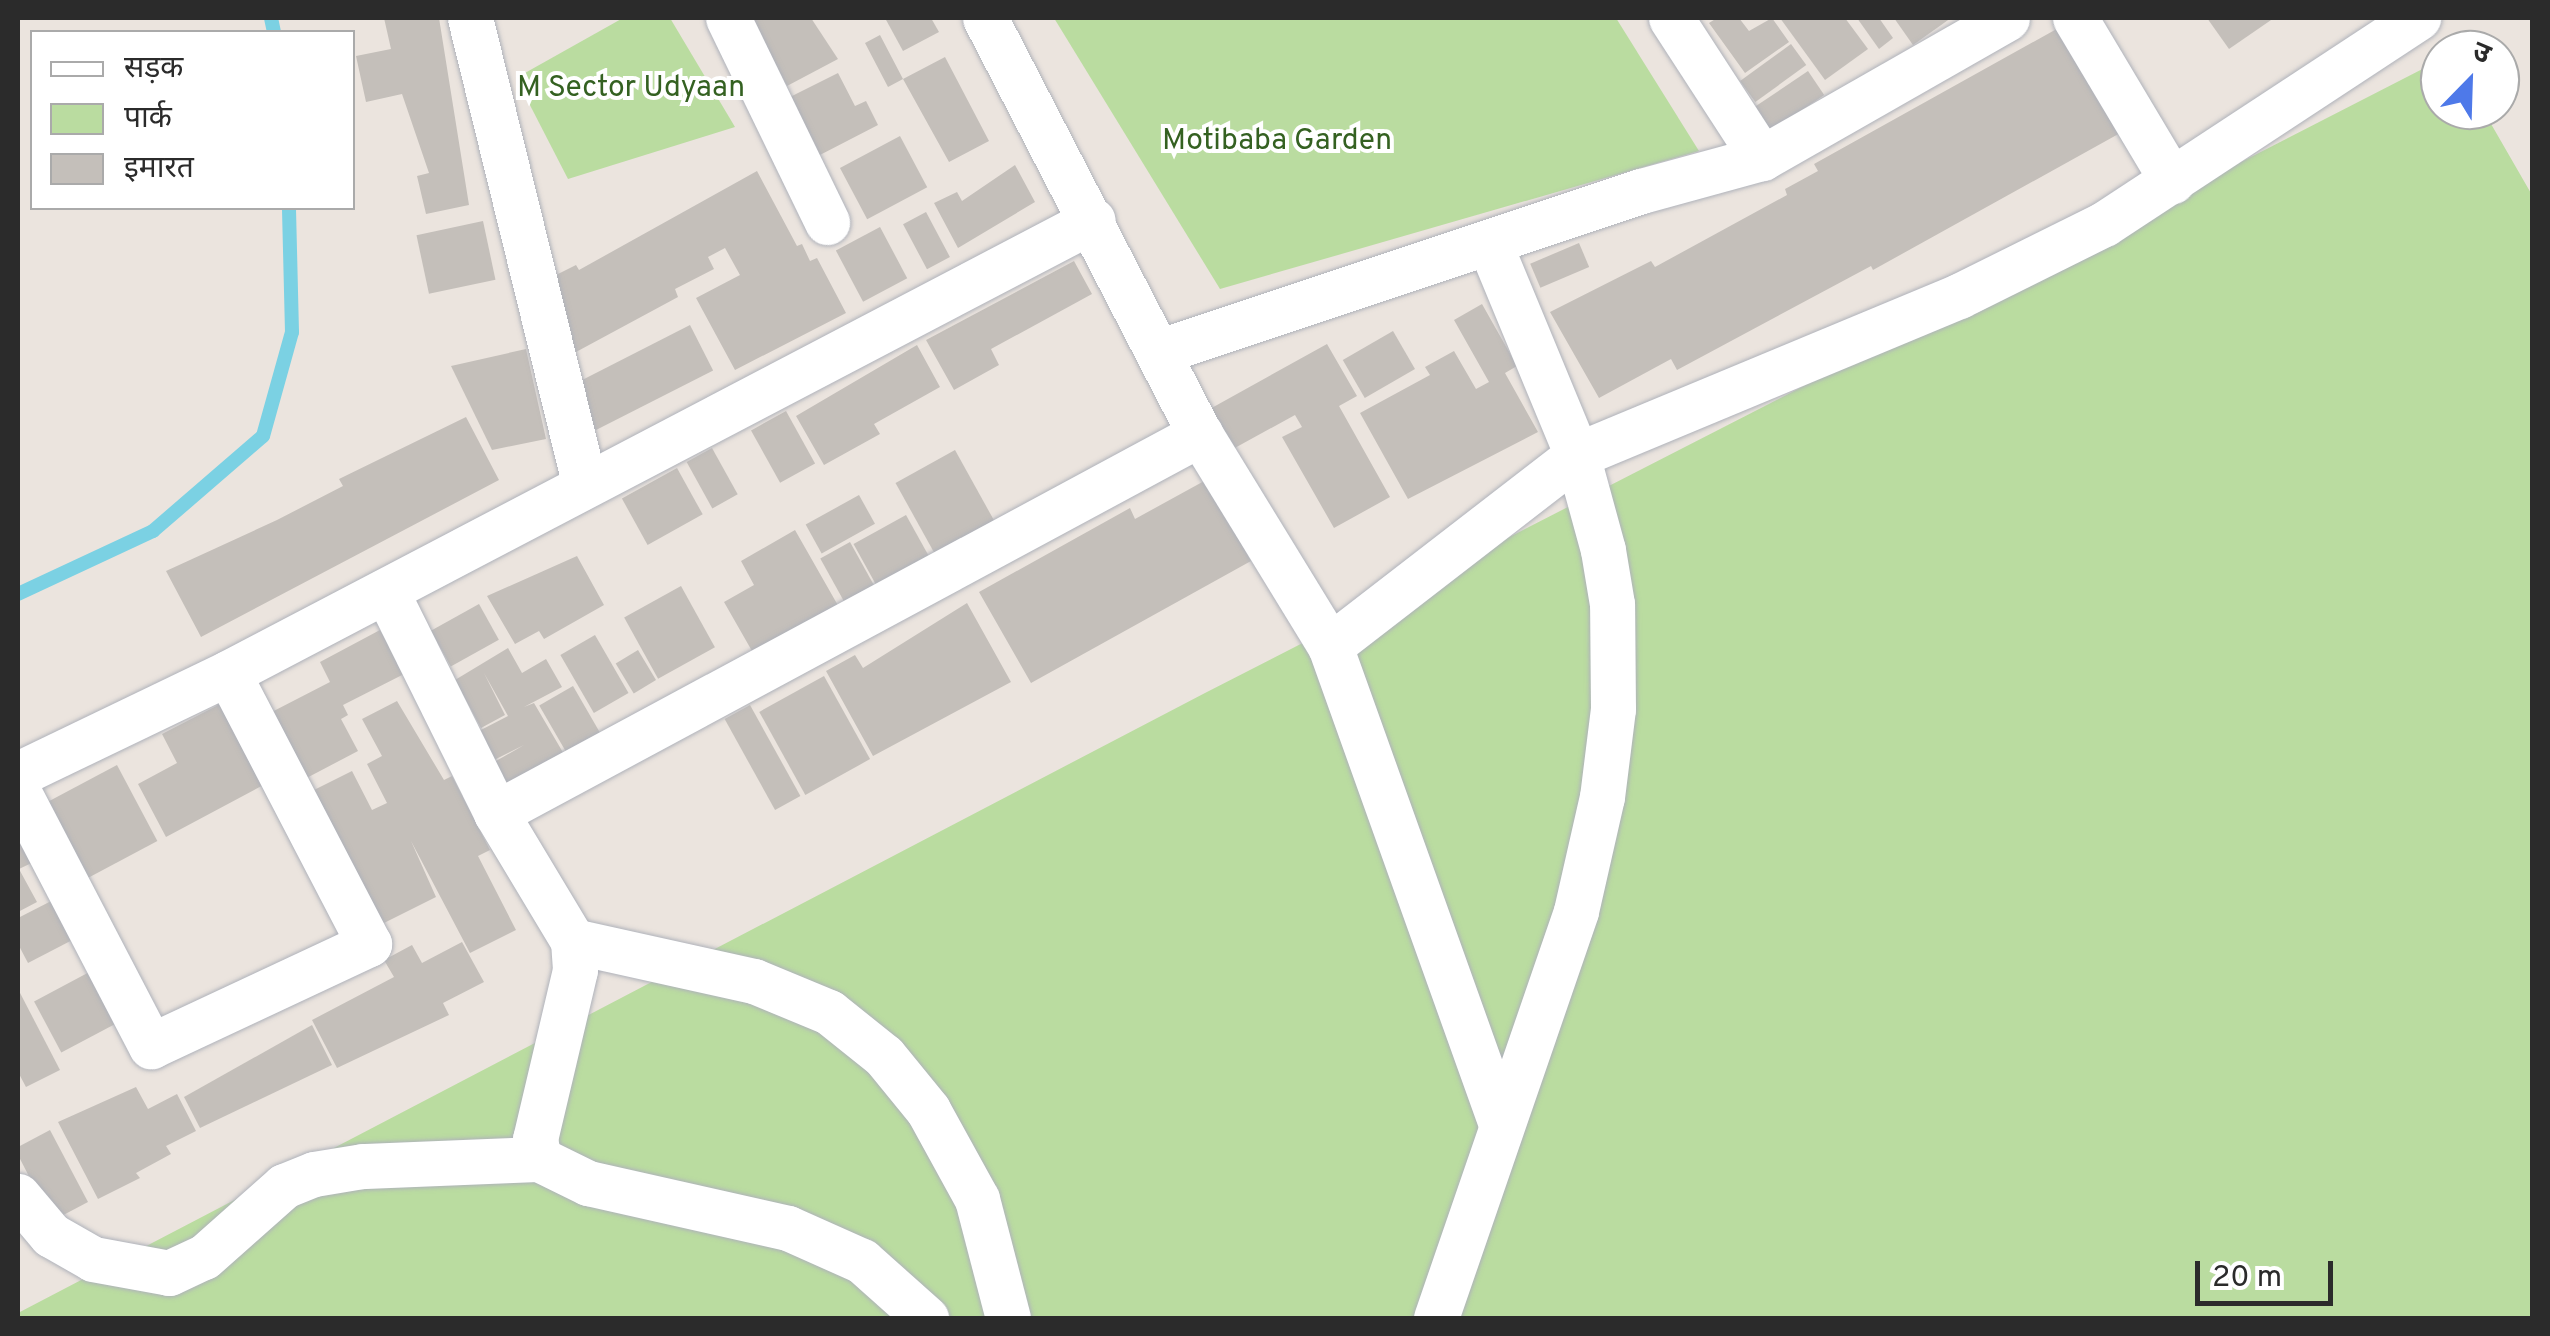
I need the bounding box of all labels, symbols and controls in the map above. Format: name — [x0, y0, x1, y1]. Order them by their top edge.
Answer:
legend — [30, 30, 355, 210]
north arrow — [2420, 30, 2520, 130]
text: उ — [2466, 34, 2496, 74]
text: सड़क — [124, 51, 183, 88]
park label: M Sector Udyaan — [517, 71, 745, 107]
text: पार्क — [124, 101, 172, 138]
park label: Motibaba Garden — [1162, 124, 1392, 160]
text: इमारत — [124, 151, 194, 188]
scale bar — [2200, 1241, 2338, 1303]
text: 20 m — [2212, 1260, 2282, 1297]

